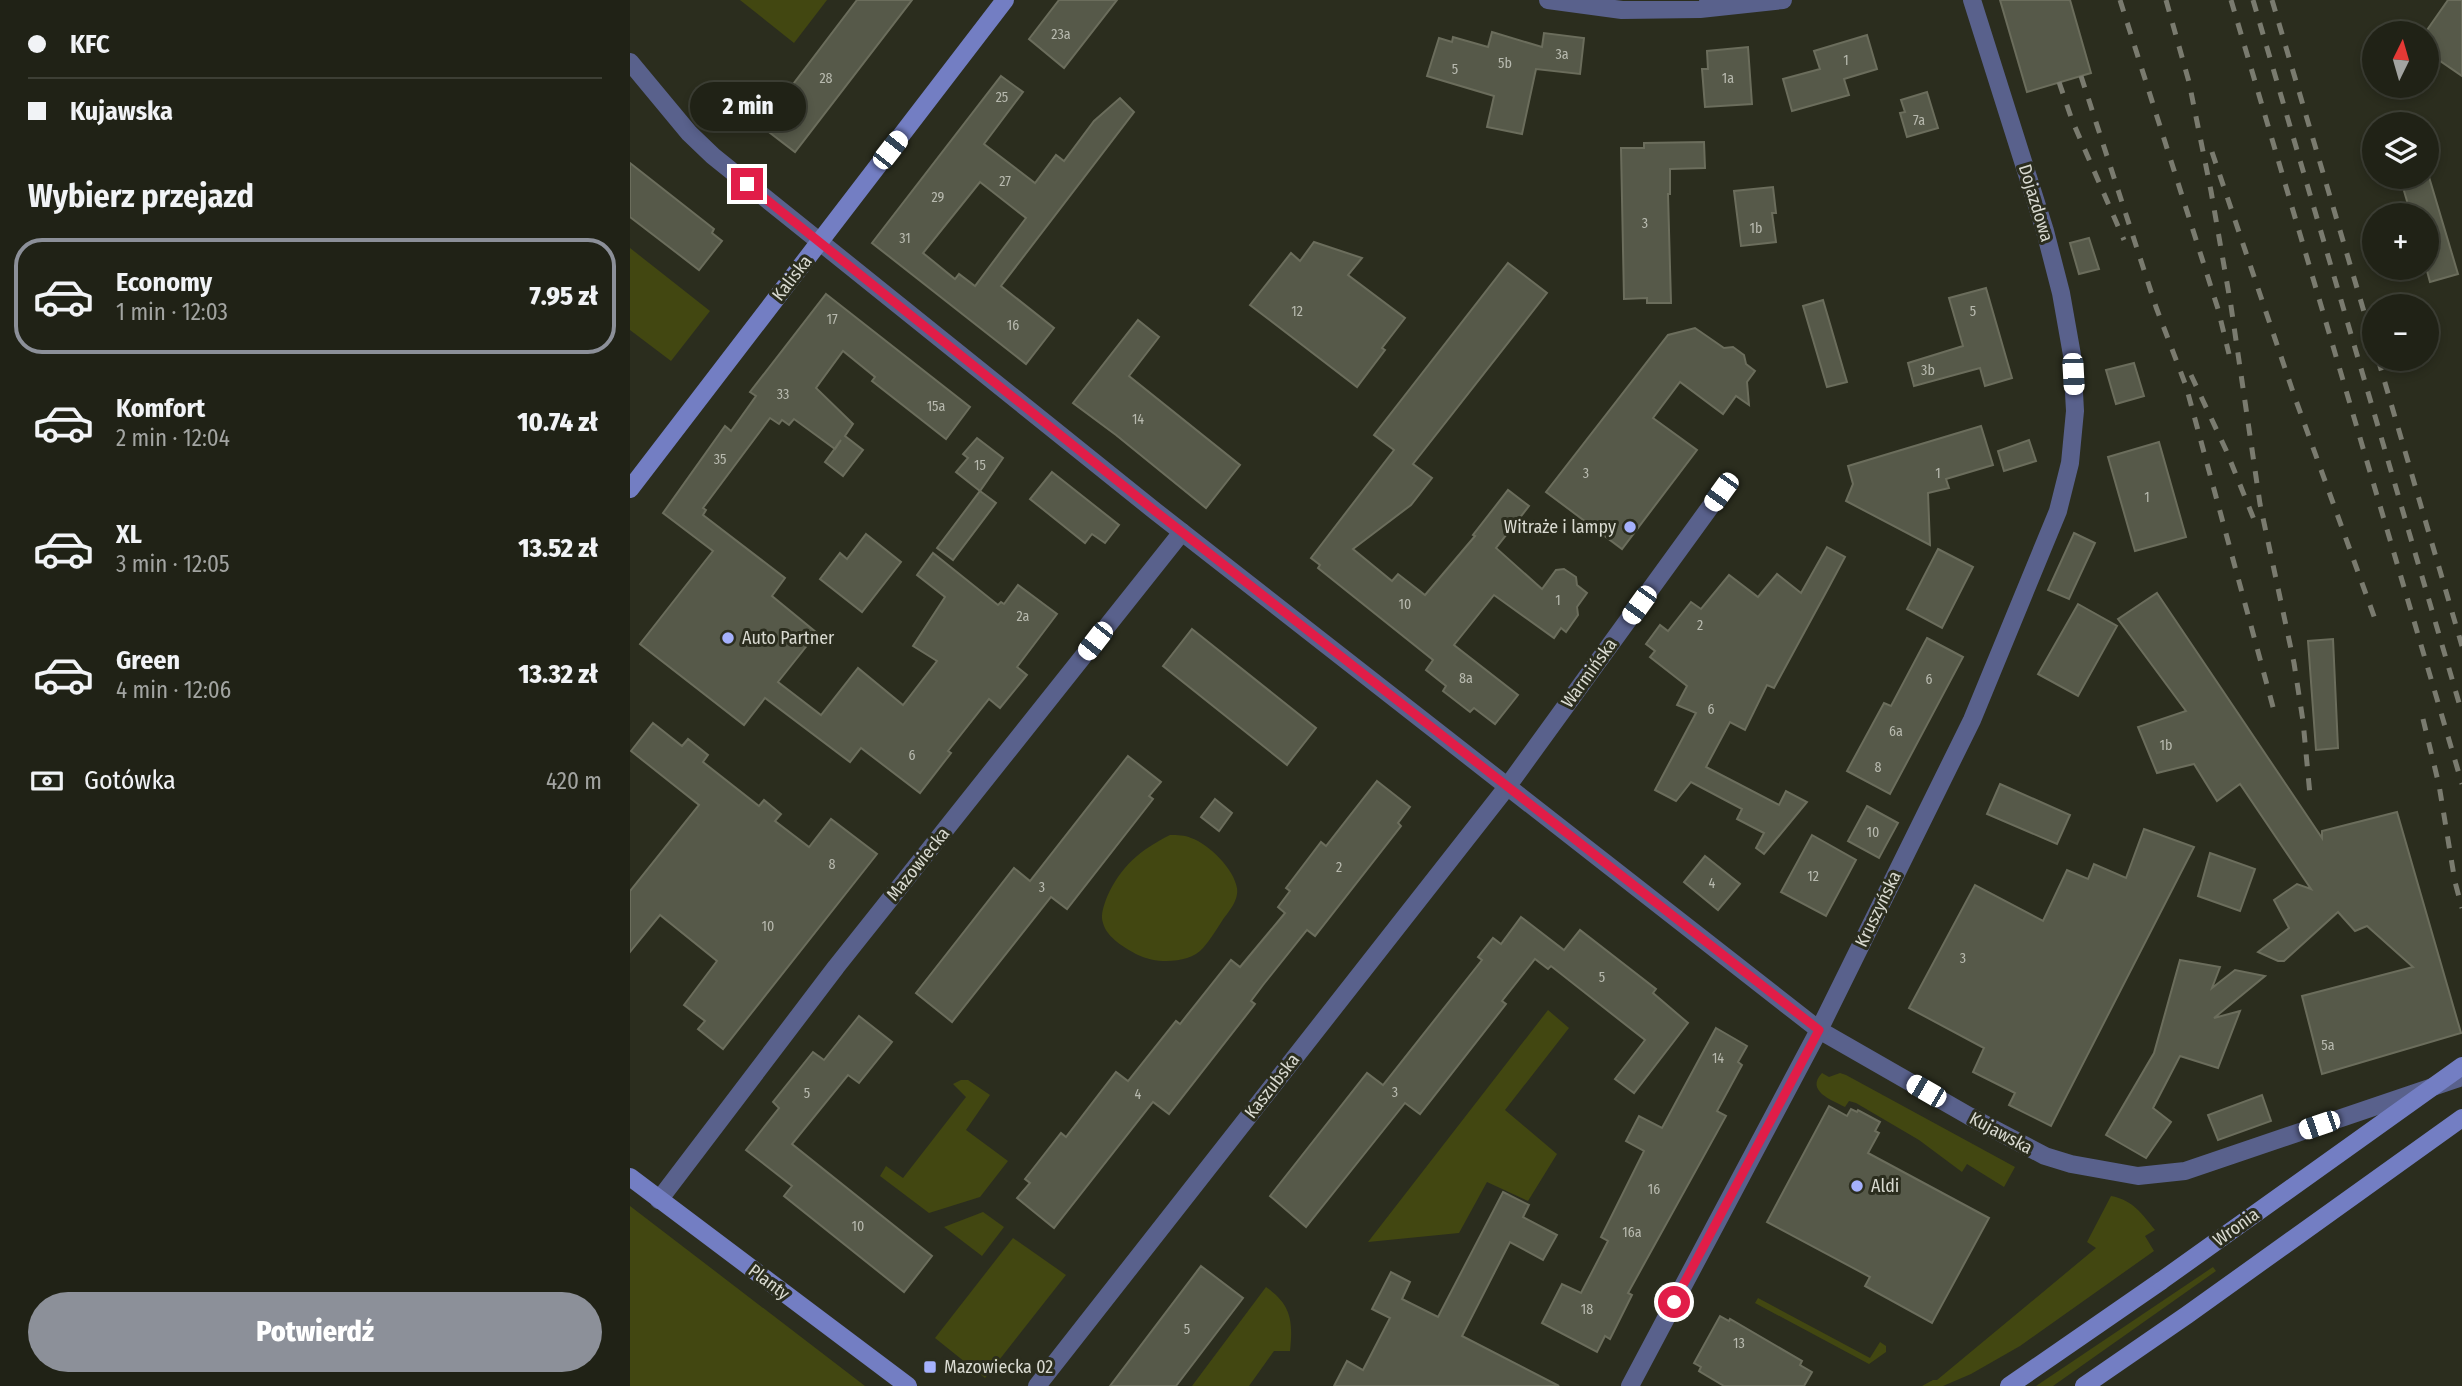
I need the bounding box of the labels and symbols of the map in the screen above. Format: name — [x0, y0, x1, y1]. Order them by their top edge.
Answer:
north arrow — [2362, 21, 2440, 98]
house number: 23a — [1051, 26, 1071, 43]
house number: 3a — [1555, 46, 1569, 63]
house number: 1 — [1843, 52, 1849, 69]
house number: 5b — [1498, 55, 1512, 72]
house number: 5 — [1452, 61, 1458, 78]
house number: 28 — [819, 70, 833, 87]
house number: 1a — [1722, 70, 1734, 87]
callout: 2 min — [689, 82, 805, 132]
house number: 25 — [996, 89, 1008, 106]
house number: 7a — [1913, 112, 1925, 129]
car — [869, 127, 912, 173]
street label: Dojazdowa — [2014, 162, 2058, 245]
route end — [731, 168, 763, 200]
house number: 27 — [999, 173, 1011, 190]
house number: 29 — [932, 189, 945, 206]
house number: 3 — [1642, 215, 1648, 232]
house number: 1b — [1750, 220, 1762, 237]
house number: 31 — [899, 230, 911, 247]
street label: Kaliska — [767, 251, 817, 305]
house number: 12 — [1291, 303, 1303, 320]
house number: 5 — [1970, 303, 1976, 320]
house number: 17 — [826, 311, 838, 328]
house number: 16 — [1007, 317, 1019, 334]
car — [2062, 352, 2085, 396]
house number: 3b — [1921, 362, 1935, 379]
house number: 33 — [777, 386, 789, 403]
house number: 15a — [927, 398, 946, 415]
house number: 14 — [1132, 411, 1144, 428]
house number: 35 — [714, 451, 726, 468]
house number: 15 — [974, 457, 986, 474]
house number: 3 — [1583, 465, 1589, 482]
house number: 1 — [1935, 465, 1941, 482]
car — [1701, 469, 1742, 515]
house number: 1 — [2144, 489, 2150, 506]
place label: Witraże i lampy — [1504, 516, 1616, 538]
marker: Witraże i lampy — [1622, 519, 1638, 535]
car — [1619, 582, 1660, 628]
house number: 1 — [1555, 592, 1561, 609]
house number: 10 — [1399, 596, 1411, 613]
house number: 2a — [1017, 608, 1030, 625]
house number: 2 — [1697, 617, 1703, 634]
car — [1074, 618, 1117, 664]
place label: Auto Partner — [742, 627, 835, 649]
marker: Auto Partner — [720, 630, 736, 646]
street label: Warmińska — [1556, 634, 1622, 712]
house number: 8a — [1459, 670, 1473, 687]
house number: 6 — [1926, 671, 1933, 688]
house number: 6 — [1708, 701, 1715, 718]
house number: 6a — [1889, 723, 1903, 740]
house number: 1b — [2160, 737, 2172, 754]
house number: 6 — [909, 747, 916, 764]
house number: 8 — [1875, 759, 1882, 776]
street label: Mazowiecka — [882, 823, 954, 905]
house number: 10 — [1867, 824, 1879, 841]
house number: 8 — [829, 856, 836, 873]
house number: 2 — [1336, 859, 1342, 876]
street label: Kruszyńska — [1850, 867, 1906, 951]
house number: 12 — [1807, 868, 1819, 885]
house number: 4 — [1709, 875, 1716, 892]
house number: 3 — [1039, 879, 1045, 896]
house number: 10 — [762, 918, 774, 935]
house number: 3 — [1960, 950, 1966, 967]
house number: 5 — [1599, 969, 1605, 986]
house number: 5a — [2321, 1037, 2335, 1054]
street label: Kaszubska — [1240, 1049, 1304, 1123]
house number: 14 — [1712, 1050, 1724, 1067]
car — [1903, 1071, 1950, 1111]
house number: 3 — [1392, 1084, 1398, 1101]
house number: 5 — [804, 1085, 810, 1102]
house number: 4 — [1135, 1086, 1142, 1103]
street label: Kujawska — [1966, 1107, 2037, 1159]
car — [2296, 1108, 2343, 1142]
place label: Aldi — [1871, 1175, 1899, 1197]
marker: Aldi — [1849, 1178, 1865, 1194]
house number: 16 — [1648, 1181, 1660, 1198]
street label: Wronia — [2209, 1203, 2263, 1251]
house number: 10 — [852, 1218, 864, 1235]
house number: 16a — [1622, 1224, 1642, 1241]
street label: Planty — [744, 1259, 794, 1305]
route start — [1658, 1286, 1690, 1318]
house number: 18 — [1581, 1301, 1593, 1318]
house number: 5 — [1184, 1321, 1190, 1338]
house number: 13 — [1733, 1335, 1745, 1352]
place label: Mazowiecka 02 — [944, 1356, 1053, 1378]
marker: Mazowiecka 02 — [922, 1359, 938, 1375]

